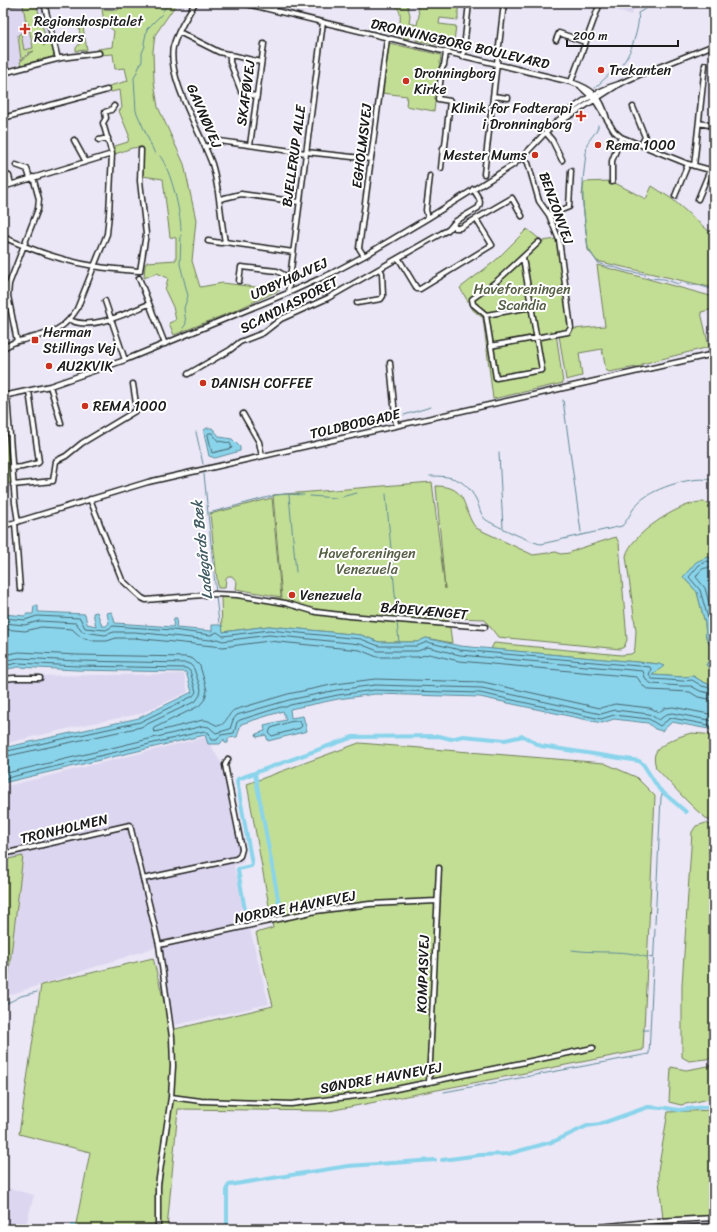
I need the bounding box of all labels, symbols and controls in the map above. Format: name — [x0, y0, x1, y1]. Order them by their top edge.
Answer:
place label: Regionshospitalet Randers — [34, 9, 144, 50]
street label: DRONNINGBORG BOULEVARD — [368, 11, 552, 77]
scale bar — [567, 22, 678, 48]
marker: Regionshospitalet Randers — [19, 23, 31, 35]
text: 200 m — [573, 25, 607, 47]
street label: SKAFØVEJ — [229, 58, 263, 127]
place label: Trekanten — [609, 58, 671, 83]
place label: Dronningborg Kirke — [414, 61, 496, 102]
marker: Trekanten — [596, 65, 606, 75]
marker: Dronningborg Kirke — [401, 76, 411, 86]
street label: GAVNØVEJ — [179, 80, 229, 152]
place label: Klinik for Fodterapi i Dronningborg — [451, 96, 573, 137]
street label: BJELLERUP ALLE — [274, 102, 314, 209]
street label: EGHOLMSVEJ — [344, 102, 380, 190]
marker: Klinik for Fodterapi i Dronningborg — [575, 110, 587, 122]
place label: Rema 1000 — [606, 133, 676, 158]
marker: Rema 1000 — [593, 140, 603, 150]
place label: Mester Mums — [443, 143, 528, 168]
marker: Mester Mums — [530, 150, 540, 160]
street label: BENZONVEJ — [531, 168, 581, 248]
street label: UDBYHØJVEJ — [246, 251, 332, 307]
street label: SCANDIASPORET — [235, 269, 344, 341]
park label: Haveforeningen Scandia — [474, 277, 571, 318]
place label: Herman Stillings Vej — [43, 320, 117, 361]
marker: Herman Stillings Vej — [30, 335, 40, 345]
place label: AU2KVIK — [56, 354, 114, 379]
marker: AU2KVIK — [44, 361, 54, 371]
place label: DANISH COFFEE — [211, 371, 314, 396]
marker: DANISH COFFEE — [198, 378, 208, 388]
place label: REMA 1000 — [93, 394, 167, 419]
marker: REMA 1000 — [80, 401, 90, 411]
street label: TOLDBODGADE — [307, 401, 404, 447]
water label: Ladegårds Bæk — [184, 498, 220, 601]
park label: Haveforeningen Venezuela — [319, 541, 416, 582]
place label: Venezuela — [300, 583, 362, 608]
marker: Venezuela — [287, 590, 297, 600]
street label: BÅDEVÆNGET — [379, 595, 470, 627]
street label: TRONHOLMEN — [18, 807, 111, 851]
street label: NORDRE HAVNEVEJ — [232, 883, 358, 931]
street label: KOMPASVEJ — [409, 934, 437, 1013]
street label: SØNDRE HAVNEVEJ — [318, 1055, 444, 1101]

